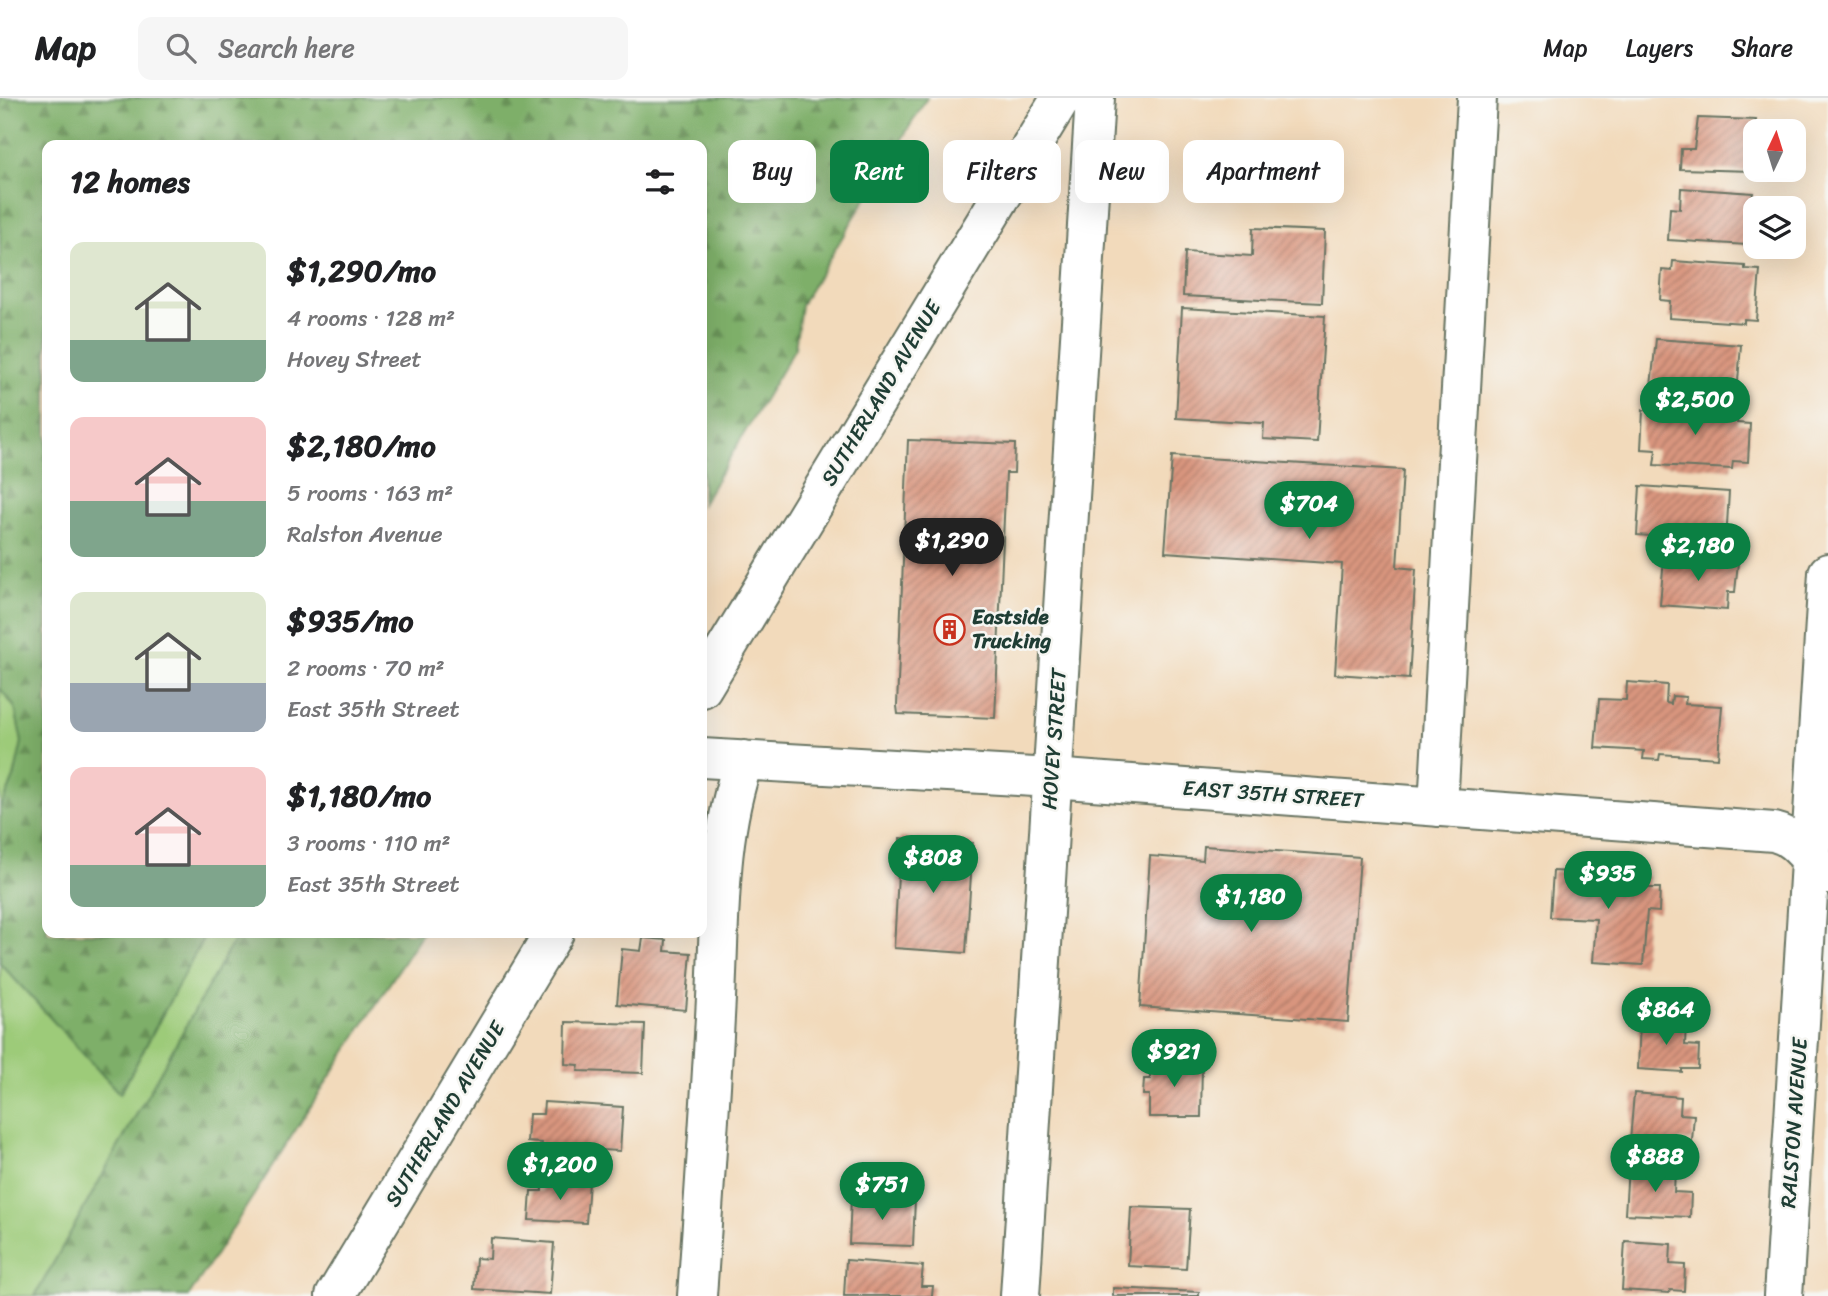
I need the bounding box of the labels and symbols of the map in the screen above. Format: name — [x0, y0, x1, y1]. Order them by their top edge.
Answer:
north arrow — [1743, 119, 1806, 182]
street label: SUTHERLAND AVENUE — [810, 292, 952, 493]
pin: $2,500 — [1638, 378, 1752, 437]
pin: $704 — [1268, 482, 1350, 541]
pin: $1,290 — [895, 518, 1009, 578]
pin: $2,180 — [1641, 524, 1755, 583]
place label: Eastside Trucking — [972, 598, 1051, 660]
building icon: Eastside Trucking — [932, 612, 966, 646]
street label: HOVEY STREET — [1030, 666, 1078, 811]
street label: EAST 35TH STREET — [1181, 769, 1366, 819]
pin: $808 — [892, 836, 974, 895]
pin: $935 — [1567, 852, 1649, 911]
pin: $1,180 — [1194, 874, 1308, 934]
pin: $864 — [1625, 988, 1707, 1047]
street label: SUTHERLAND AVENUE — [374, 1013, 516, 1214]
pin: $921 — [1133, 1030, 1215, 1089]
street label: RALSTON AVENUE — [1769, 1035, 1819, 1209]
pin: $888 — [1614, 1134, 1696, 1194]
pin: $1,200 — [503, 1142, 617, 1202]
pin: $751 — [841, 1162, 923, 1222]

